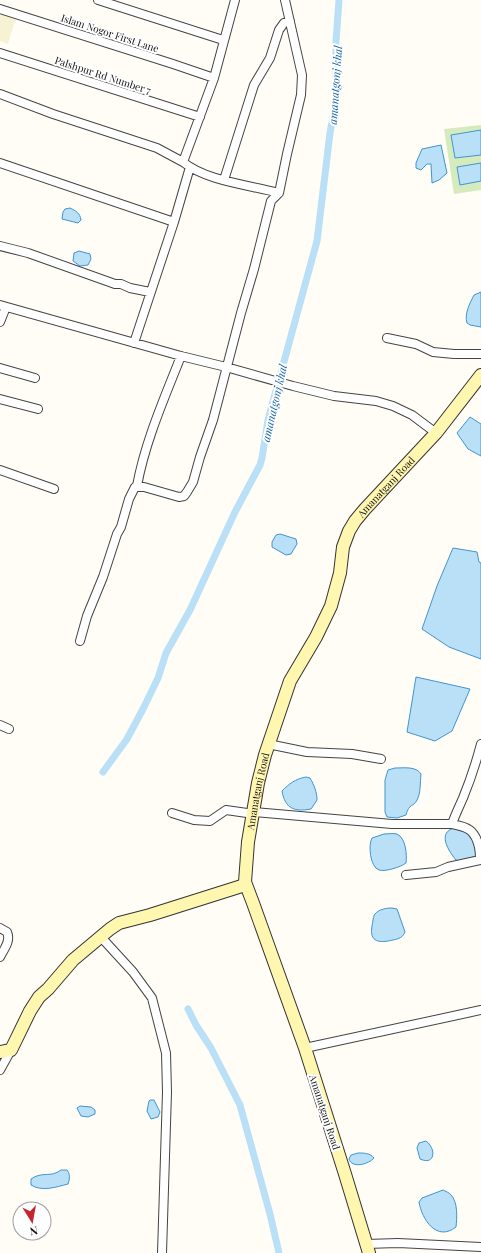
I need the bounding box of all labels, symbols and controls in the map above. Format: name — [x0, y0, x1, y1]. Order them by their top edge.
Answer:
street label: Islam Nogor First Lane — [59, 11, 161, 55]
water label: amanatgonj khal — [325, 44, 345, 125]
street label: Palshpur Rd Number 7 — [53, 53, 153, 97]
water label: amanatgonj khal — [258, 362, 290, 443]
street label: Amanatganj Road — [353, 453, 418, 521]
street label: Amanatganj Road — [243, 751, 272, 832]
street label: Amanatganj Road — [306, 1072, 344, 1152]
north arrow — [12, 1201, 52, 1241]
text: N — [29, 1223, 39, 1239]

